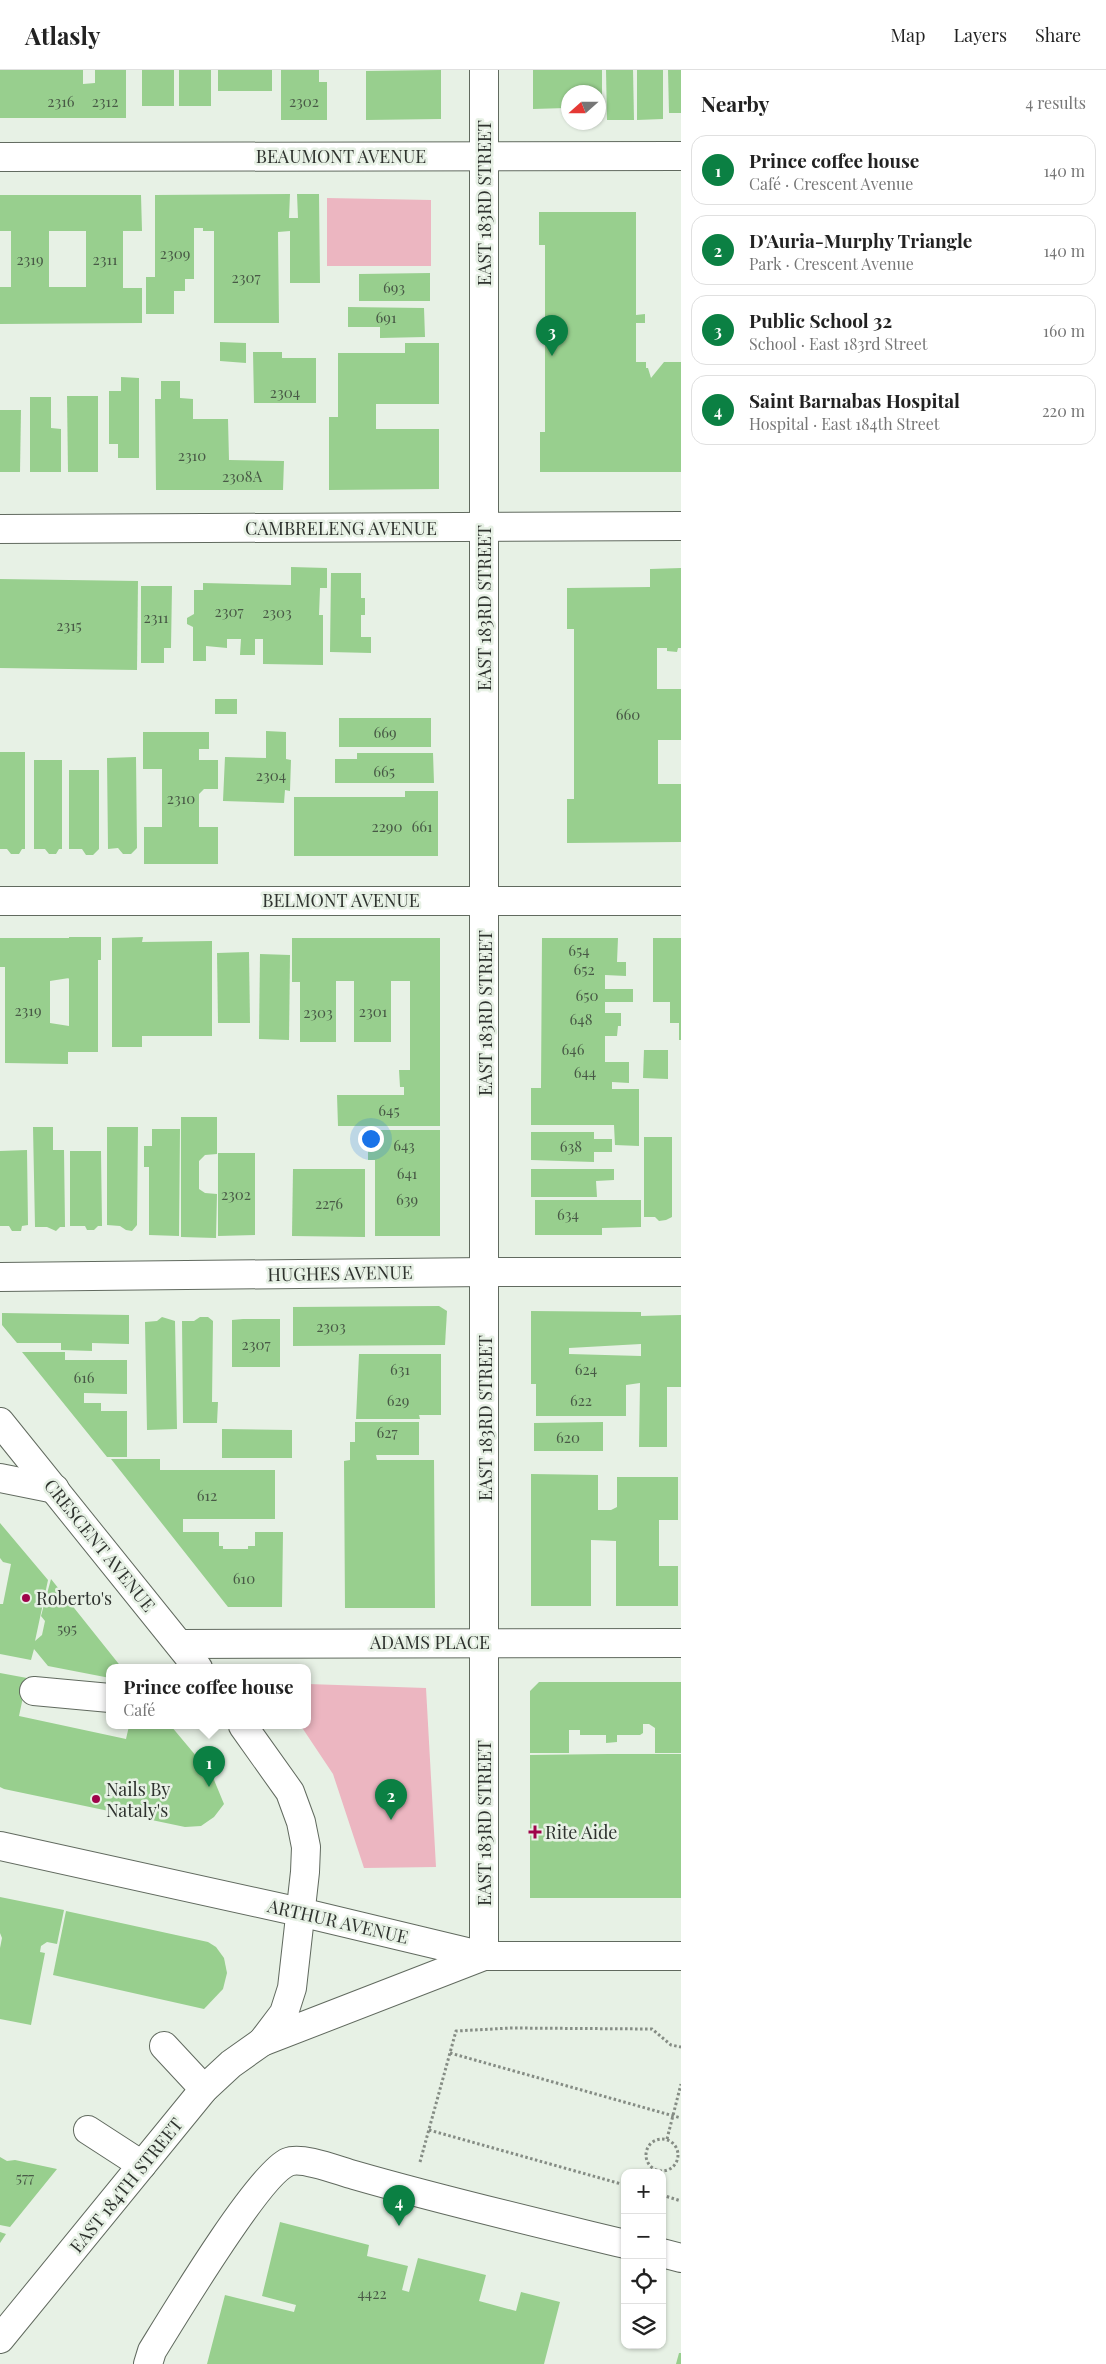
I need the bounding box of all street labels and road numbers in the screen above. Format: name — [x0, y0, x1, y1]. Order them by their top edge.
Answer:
street label: EAST 183RD STREET — [472, 120, 496, 286]
street label: BEAUMONT AVENUE — [256, 144, 426, 168]
street label: CAMBRELENG AVENUE — [245, 516, 437, 540]
street label: EAST 183RD STREET — [472, 525, 496, 691]
street label: BELMONT AVENUE — [262, 888, 420, 912]
street label: EAST 183RD STREET — [473, 930, 497, 1096]
street label: HUGHES AVENUE — [267, 1260, 413, 1286]
street label: EAST 183RD STREET — [473, 1335, 497, 1501]
street label: CRESCENT AVENUE — [39, 1474, 161, 1616]
street label: ADAMS PLACE — [369, 1630, 490, 1654]
street label: EAST 183RD STREET — [472, 1740, 496, 1906]
street label: ARTHUR AVENUE — [264, 1893, 411, 1949]
street label: EAST 184TH STREET — [64, 2113, 188, 2257]

